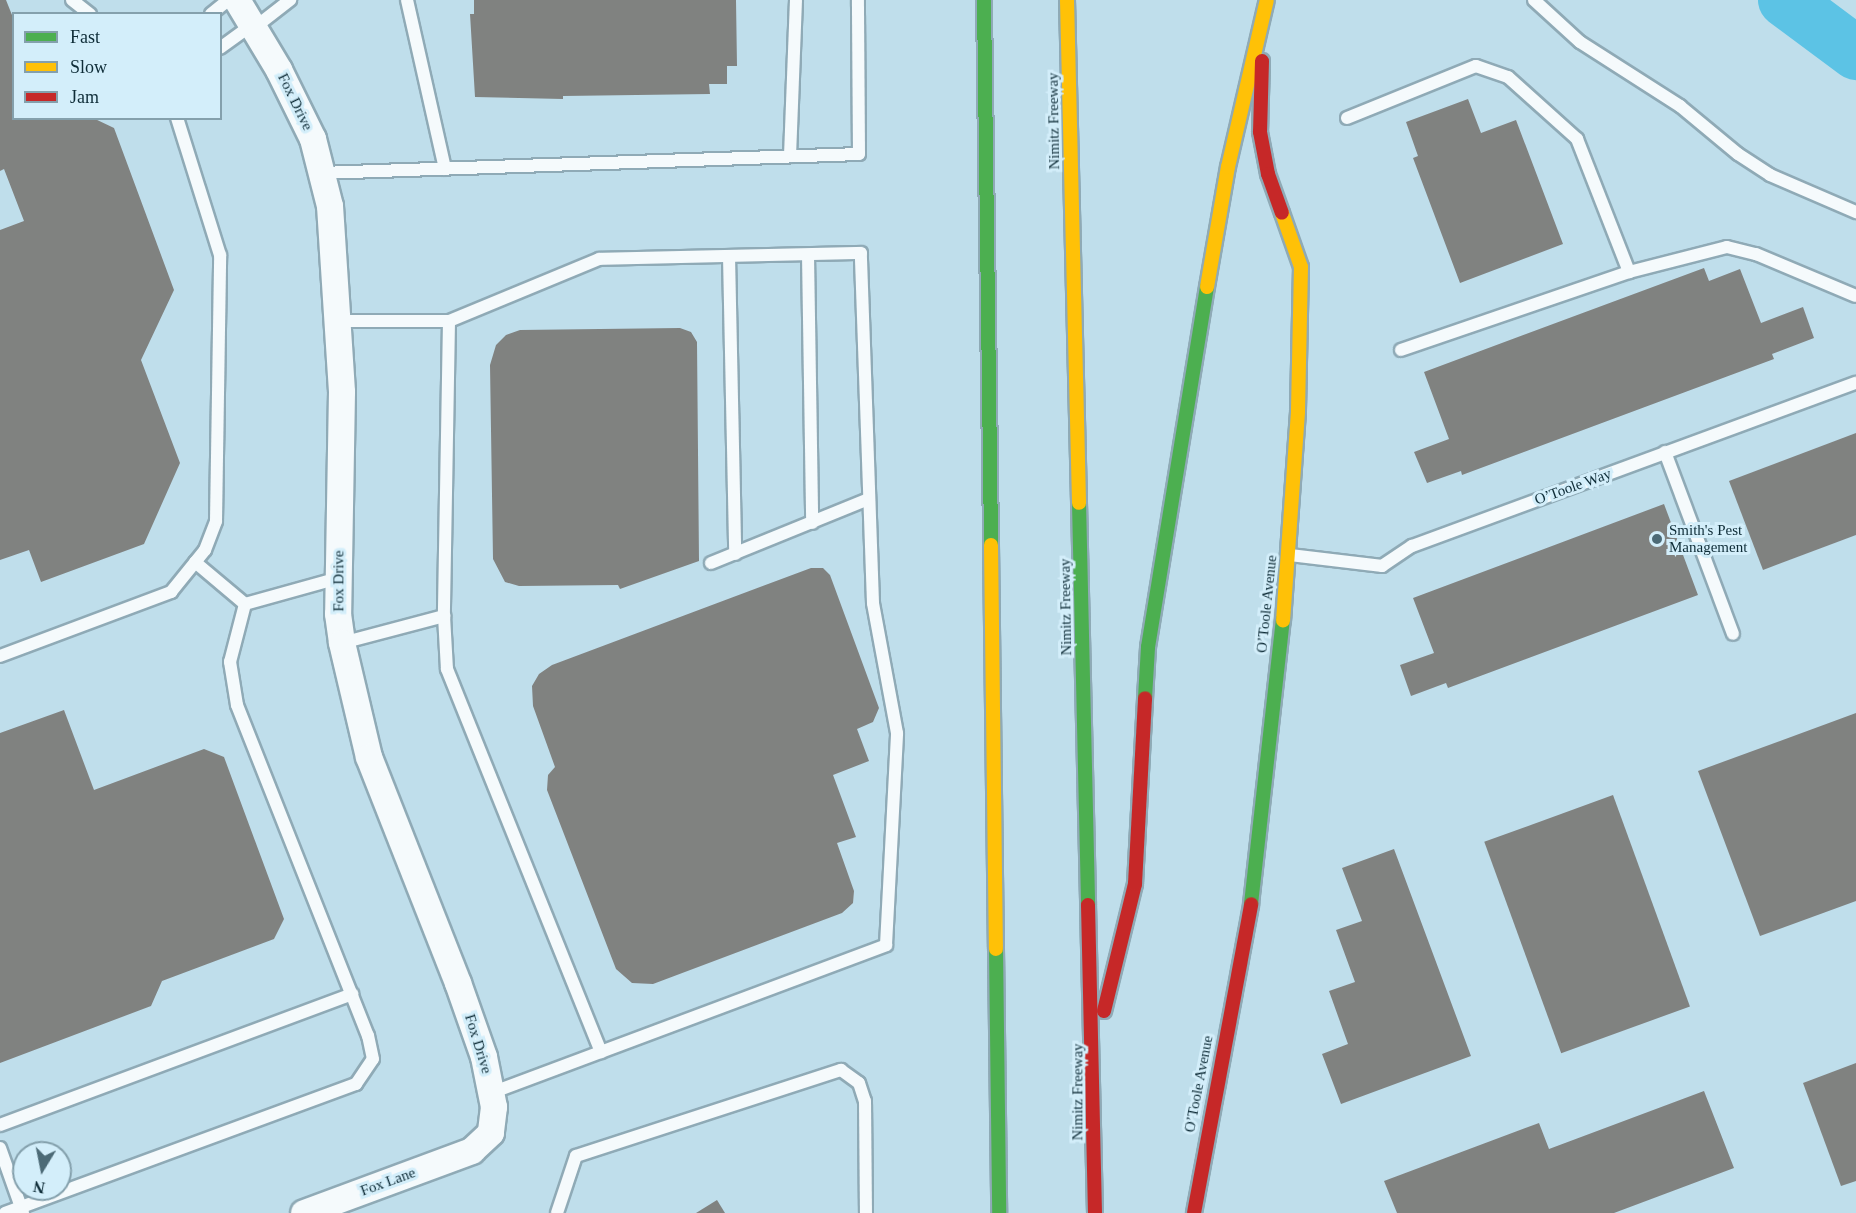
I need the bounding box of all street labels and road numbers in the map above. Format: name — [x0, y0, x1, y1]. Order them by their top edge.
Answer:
street label: Fox Drive — [273, 71, 317, 133]
street label: Nimitz Freeway — [1044, 72, 1064, 170]
street label: O’Toole Way — [1532, 465, 1614, 509]
street label: Fox Drive — [330, 550, 348, 612]
street label: O’Toole Avenue — [1253, 554, 1281, 654]
street label: Nimitz Freeway — [1056, 558, 1076, 656]
street label: Fox Drive — [460, 1012, 496, 1076]
street label: O’Toole Avenue — [1181, 1034, 1217, 1134]
street label: Nimitz Freeway — [1069, 1043, 1087, 1141]
street label: Fox Lane — [358, 1164, 418, 1200]

